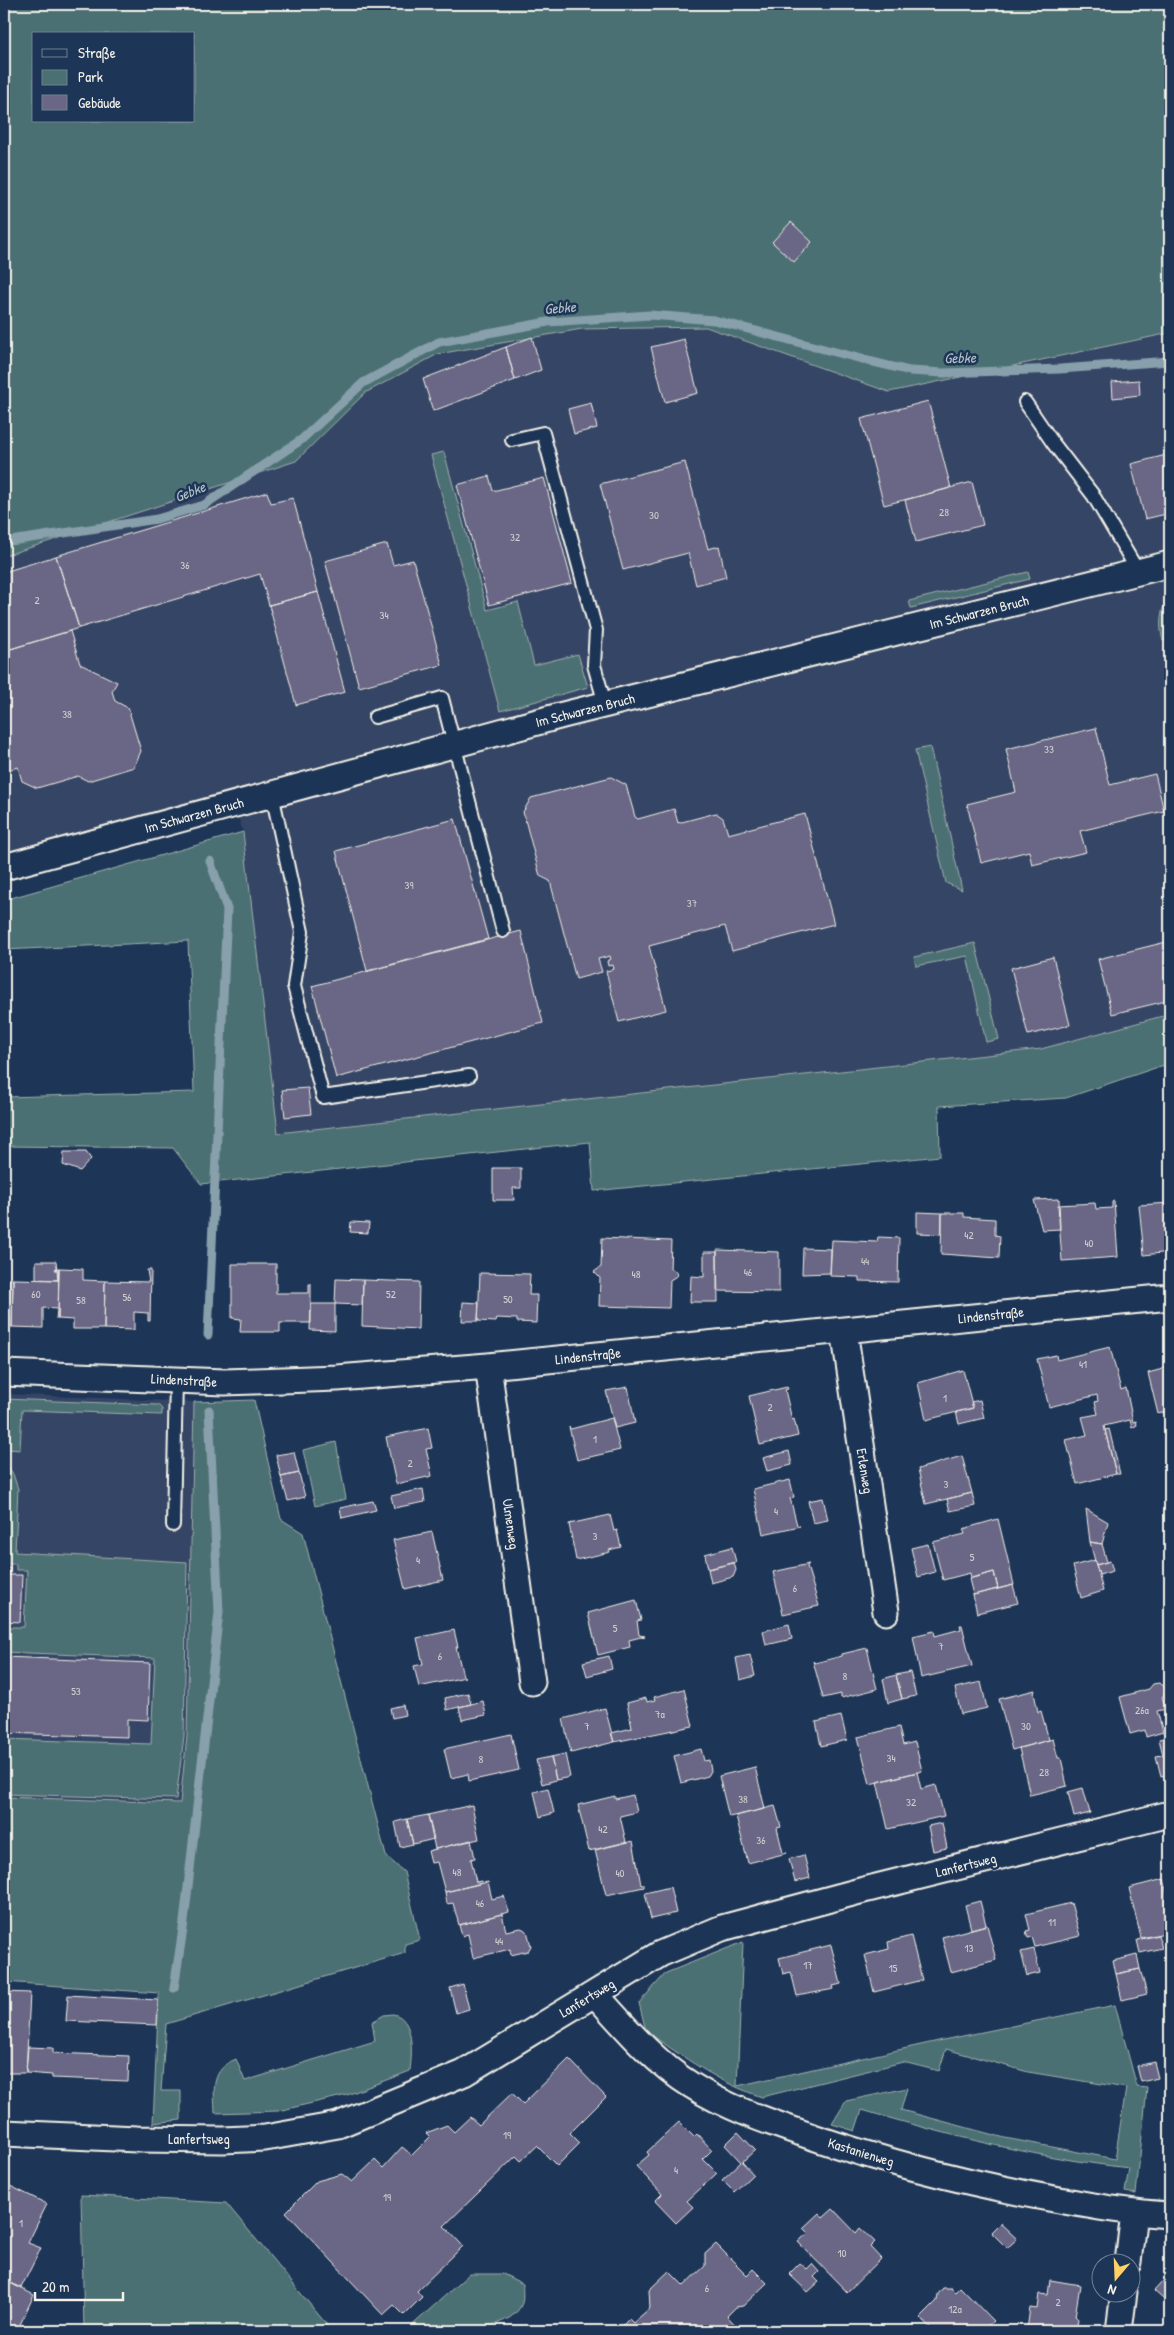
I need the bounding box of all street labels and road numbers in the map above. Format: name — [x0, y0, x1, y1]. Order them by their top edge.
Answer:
street label: Im Schwarzen Bruch — [927, 590, 1031, 633]
street label: Im Schwarzen Bruch — [533, 688, 637, 731]
street label: Im Schwarzen Bruch — [142, 792, 246, 837]
street label: Lindenstraße — [957, 1302, 1025, 1328]
street label: Lindenstraße — [554, 1343, 622, 1369]
street label: Lindenstraße — [150, 1368, 218, 1392]
street label: Erlenweg — [852, 1447, 878, 1495]
street label: Ulmenweg — [498, 1497, 524, 1551]
street label: Lanfertsweg — [934, 1848, 998, 1882]
street label: Lanfertsweg — [555, 1974, 619, 2022]
street label: Lanfertsweg — [168, 2129, 230, 2149]
street label: Kastanienweg — [825, 2132, 897, 2172]

